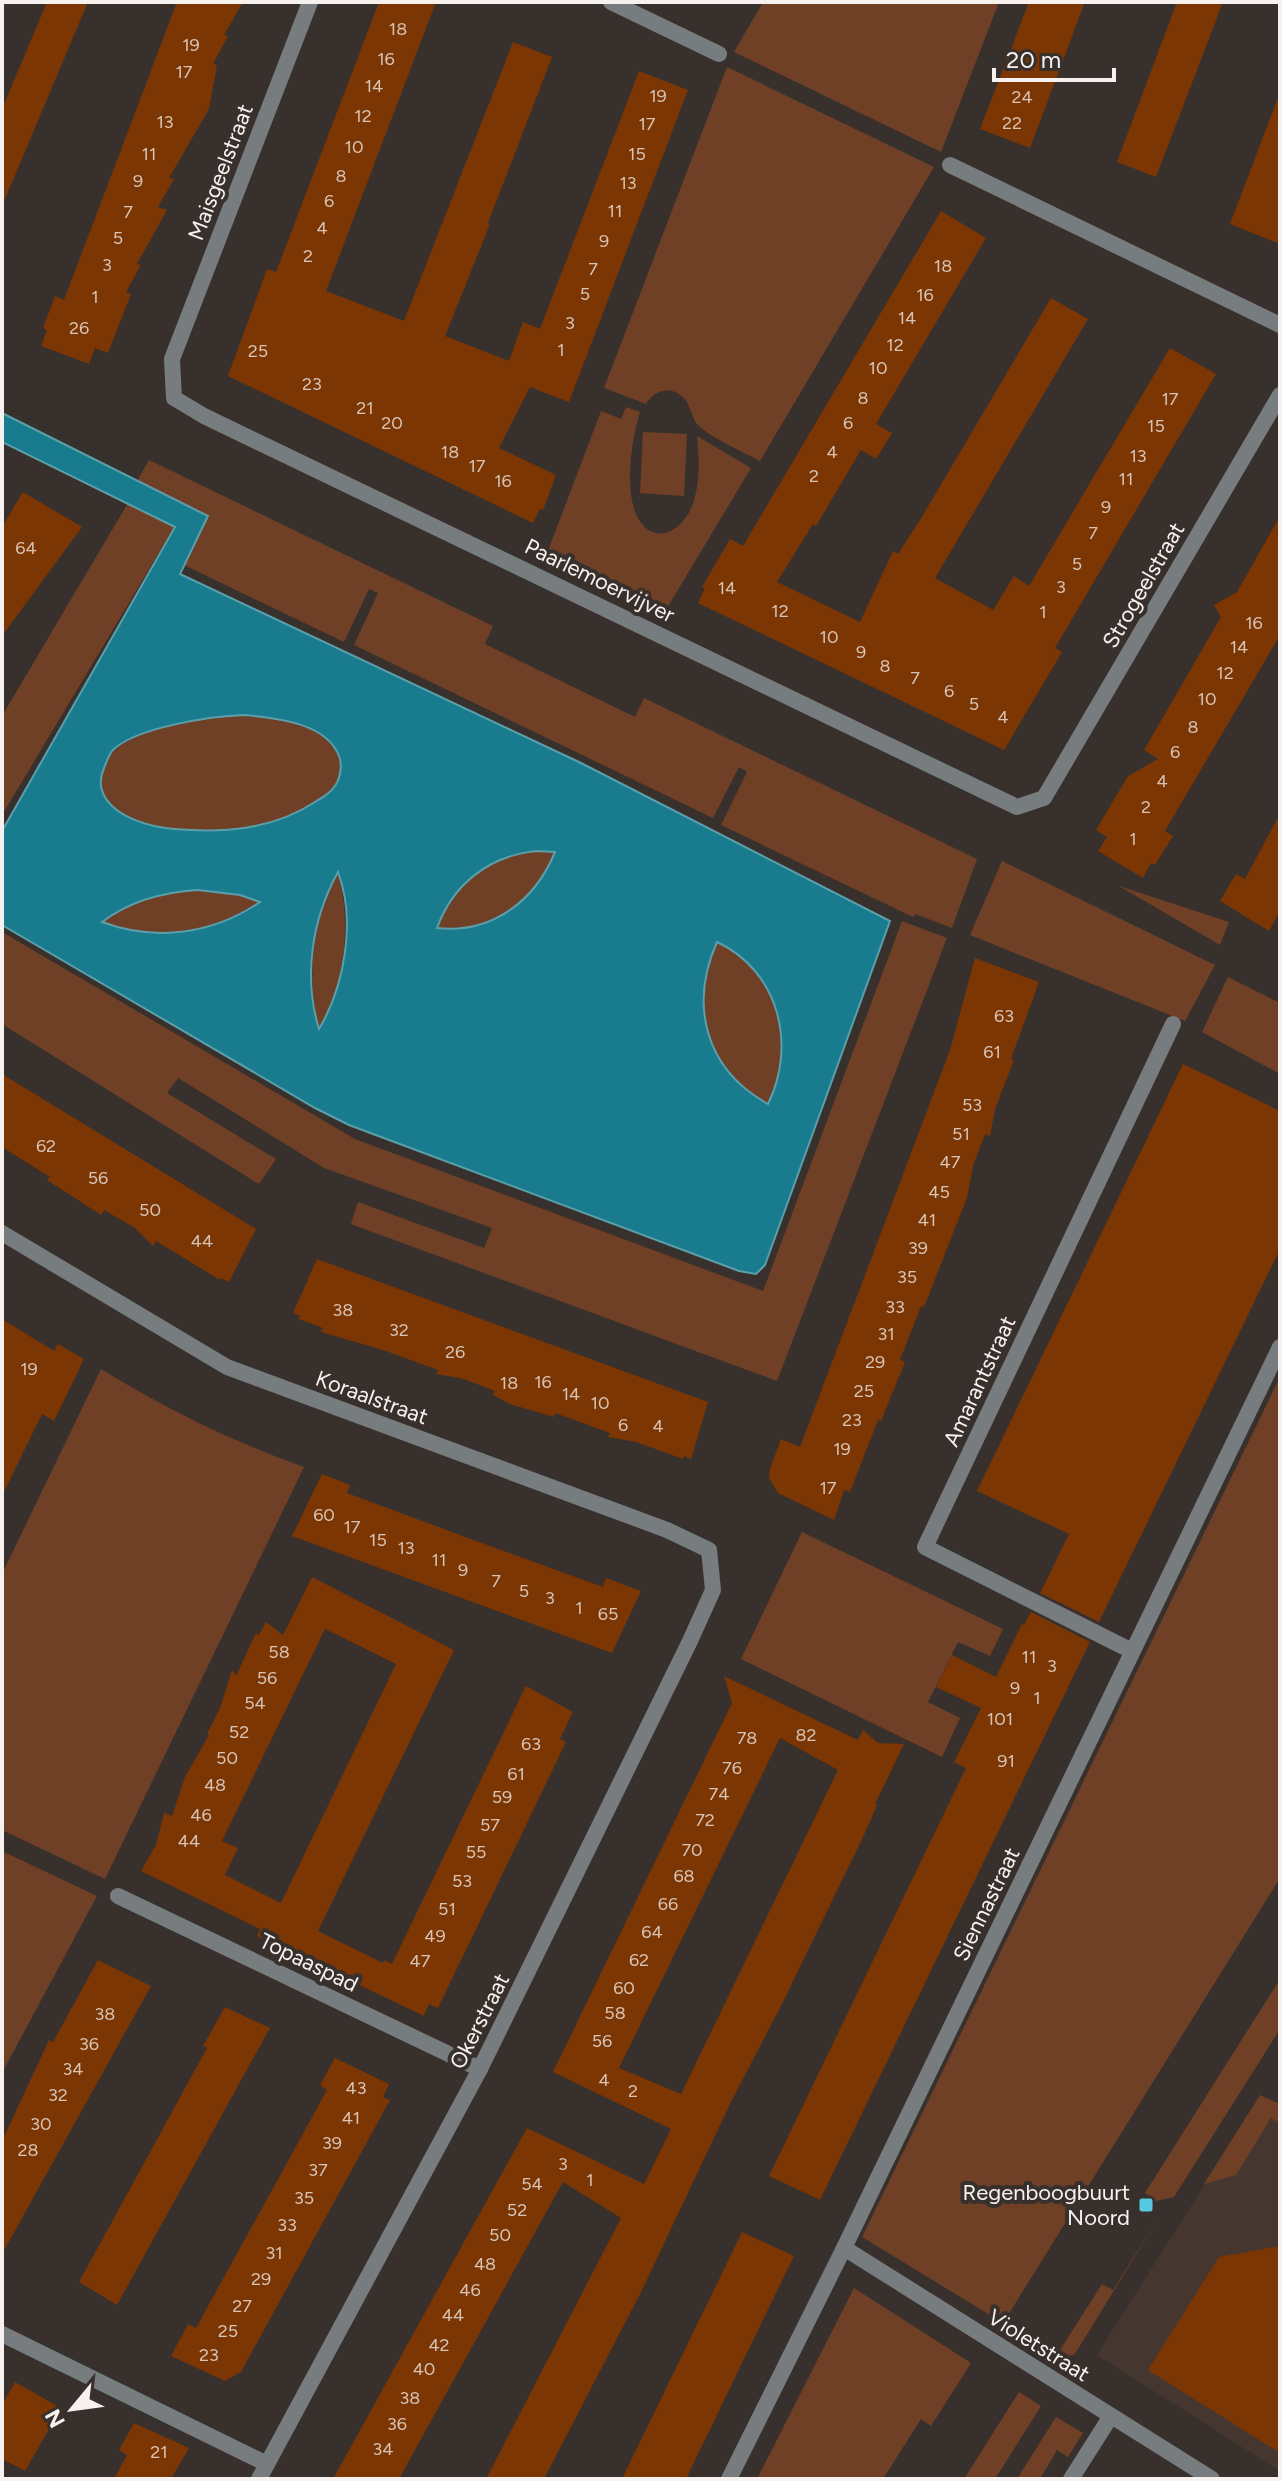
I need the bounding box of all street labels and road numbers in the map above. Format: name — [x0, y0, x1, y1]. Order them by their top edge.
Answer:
street label: Maisgeelstraat — [182, 100, 259, 244]
street label: Strogeelstraat — [1097, 518, 1190, 653]
street label: Paarlemoervijver — [520, 533, 680, 629]
street label: Amarantstraat — [937, 1312, 1021, 1451]
street label: Koraalstraat — [312, 1365, 432, 1430]
street label: Siennastraat — [947, 1843, 1026, 1965]
street label: Topaaspad — [255, 1927, 362, 1998]
street label: Okerstraat — [444, 1969, 515, 2074]
street label: Violetstraat — [983, 2303, 1095, 2387]

